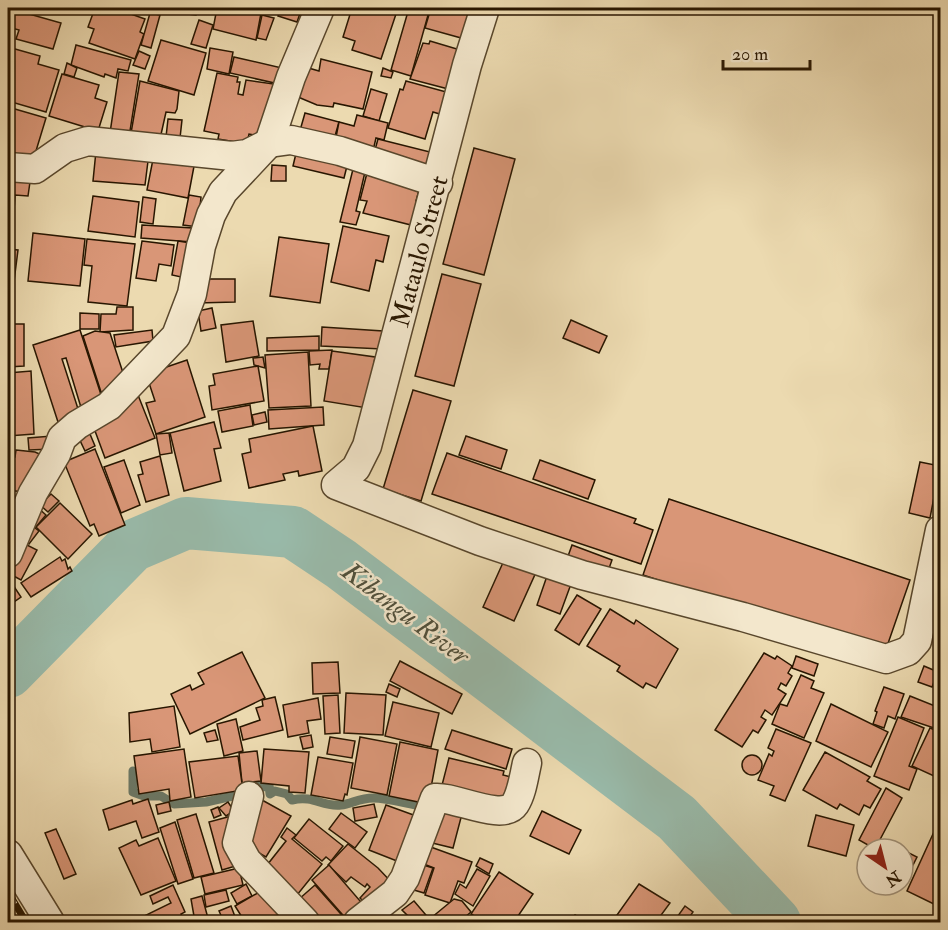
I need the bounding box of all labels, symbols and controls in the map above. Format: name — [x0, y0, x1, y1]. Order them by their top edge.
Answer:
scale bar — [723, 33, 810, 71]
text: 20 m — [732, 43, 768, 66]
street label: Mataulo Street — [384, 172, 456, 330]
water label: Kibangu River — [334, 554, 477, 673]
north arrow — [855, 837, 915, 897]
text: N — [881, 866, 905, 891]

